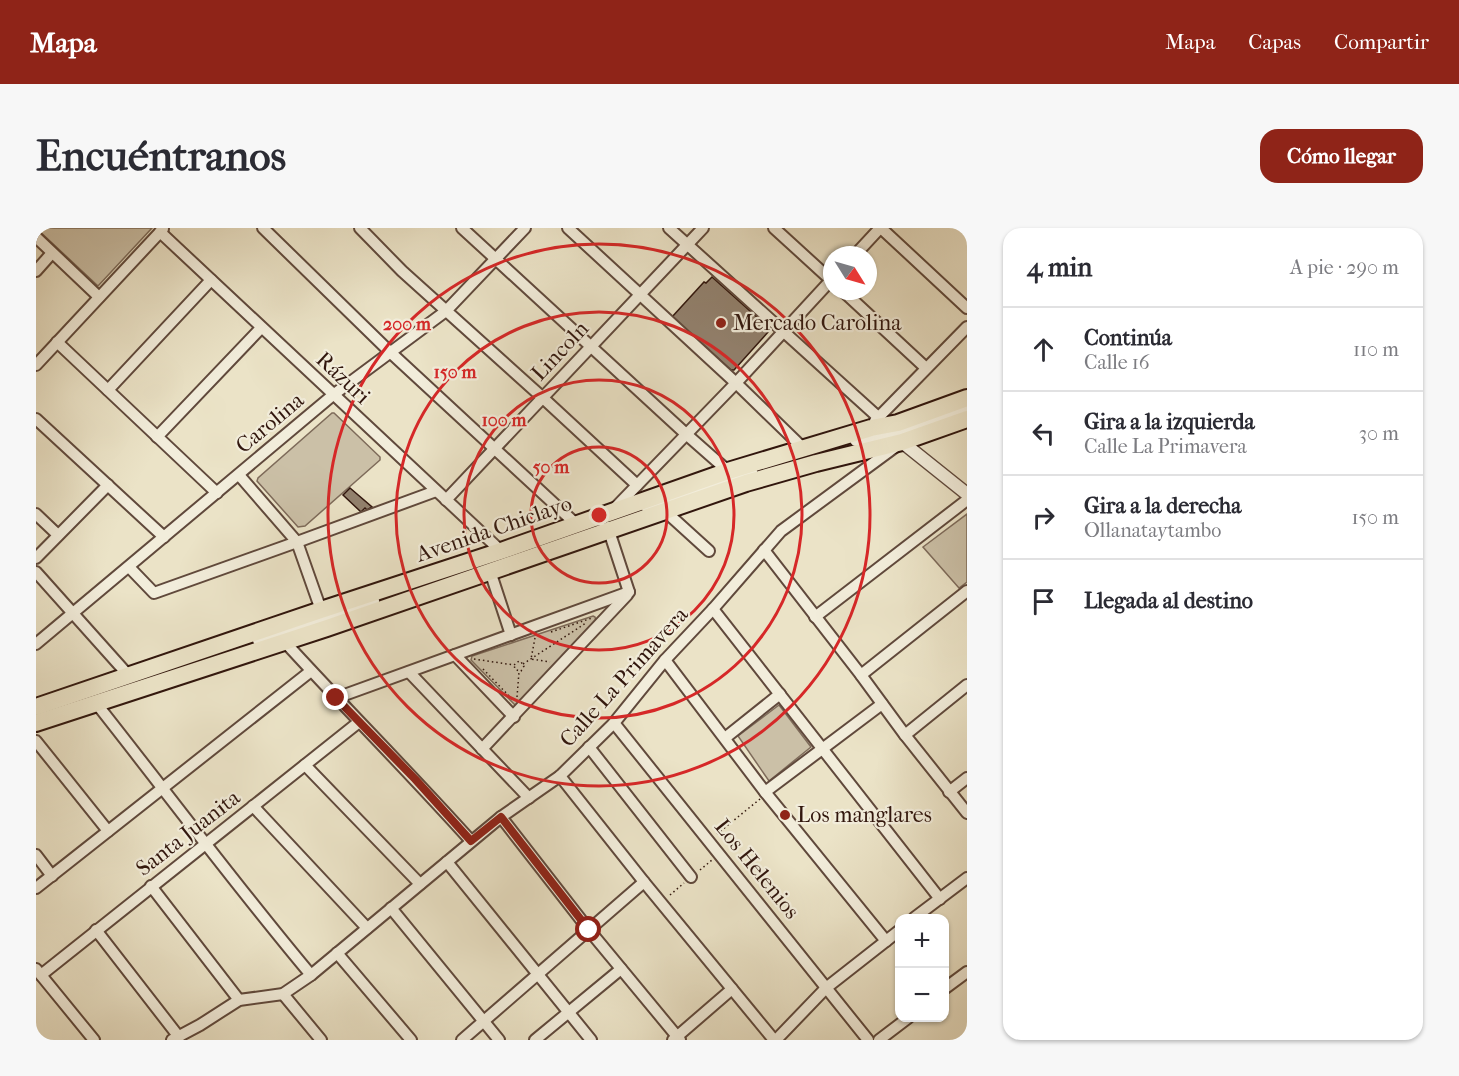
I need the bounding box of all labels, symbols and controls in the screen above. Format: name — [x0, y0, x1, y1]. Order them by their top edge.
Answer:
text: Mapa — [30, 26, 97, 59]
text: Mapa — [1165, 30, 1215, 54]
text: Capas — [1248, 30, 1301, 54]
text: Compartir — [1334, 30, 1429, 54]
button: Cómo llegar — [1260, 129, 1423, 183]
text: Encuéntranos — [36, 132, 286, 181]
north arrow — [823, 246, 877, 300]
text: 4 min — [1027, 252, 1092, 283]
text: A pie · 290 m — [1290, 256, 1399, 279]
place label: Mercado Carolina — [733, 310, 902, 336]
text: 200 m — [383, 314, 432, 335]
street label: Lincoln — [526, 316, 594, 386]
marker: Mercado Carolina — [714, 316, 728, 330]
text: Continúa — [1084, 325, 1172, 351]
icon: ahead — [1027, 333, 1060, 366]
text: 110 m — [1353, 338, 1399, 361]
street label: Rázuri — [311, 346, 376, 410]
text: Calle 16 — [1084, 351, 1150, 374]
text: 150 m — [434, 362, 477, 383]
street label: Carolina — [231, 387, 310, 459]
text: Gira a la izquierda — [1084, 409, 1255, 435]
text: 100 m — [481, 410, 528, 431]
icon: left — [1027, 417, 1060, 450]
text: 30 m — [1359, 422, 1399, 445]
text: Calle La Primavera — [1084, 435, 1247, 458]
text: 50 m — [533, 457, 570, 478]
street label: Avenida Chiclayo — [412, 490, 575, 568]
text: Gira a la derecha — [1084, 493, 1241, 519]
icon: right — [1027, 501, 1060, 534]
centre of rings — [589, 505, 609, 525]
text: 150 m — [1351, 506, 1399, 529]
text: Ollanataytambo — [1084, 519, 1221, 542]
icon: arrive — [1027, 585, 1060, 618]
text: Llegada al destino — [1084, 588, 1253, 614]
street label: Calle La Primavera — [554, 601, 694, 752]
route end — [322, 684, 348, 710]
street label: Santa Juanita — [131, 784, 246, 882]
place label: Los manglares — [797, 802, 932, 828]
marker: Los manglares — [778, 808, 792, 822]
street label: Los Helenios — [709, 814, 805, 924]
map controls — [895, 914, 949, 1022]
button: + — [895, 914, 949, 968]
route start — [575, 916, 601, 942]
button: − — [895, 968, 949, 1022]

